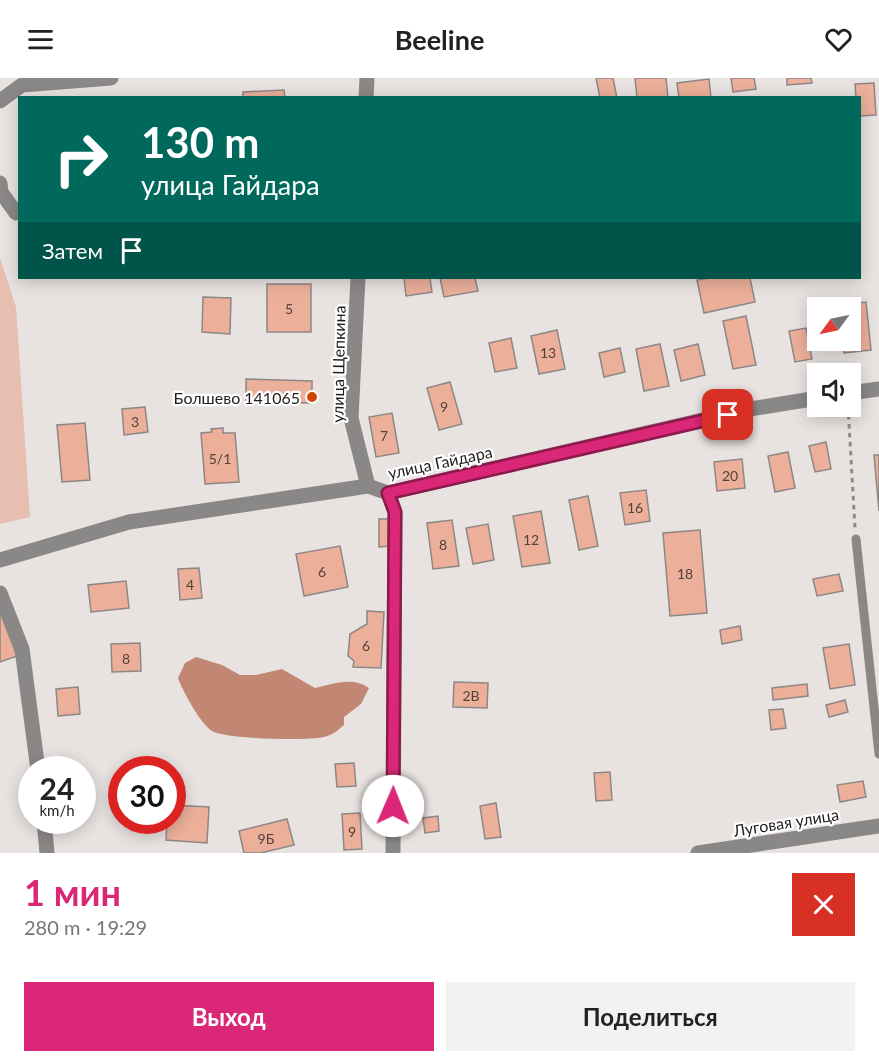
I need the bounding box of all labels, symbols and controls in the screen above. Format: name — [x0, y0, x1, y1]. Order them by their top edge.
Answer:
icon: menu — [24, 23, 57, 56]
text: Beeline — [395, 23, 484, 56]
icon: heart — [822, 23, 855, 56]
text: 130 m — [141, 117, 259, 167]
icon: right — [42, 120, 120, 198]
text: улица Гайдара — [141, 168, 320, 201]
icon: arrive — [115, 234, 148, 267]
text: Затем — [42, 237, 103, 264]
north arrow — [807, 297, 861, 351]
map controls — [807, 297, 861, 417]
house number: 5 — [285, 300, 293, 317]
street label: улица Щепкина — [327, 305, 349, 423]
house number: 13 — [540, 344, 556, 361]
button: sound — [807, 363, 861, 417]
place label: Болшево 141065 — [174, 388, 300, 407]
pin — [702, 389, 753, 440]
marker: Болшево 141065 — [305, 390, 319, 404]
house number: 9 — [440, 398, 448, 415]
icon: arrive — [711, 398, 744, 431]
house number: 3 — [131, 413, 139, 430]
house number: 7 — [380, 427, 388, 444]
street label: улица Гайдара — [386, 442, 494, 482]
house number: 5/1 — [209, 450, 231, 467]
house number: 20 — [722, 467, 738, 484]
house number: 16 — [627, 499, 643, 516]
house number: 12 — [523, 531, 539, 548]
house number: 8 — [439, 536, 447, 553]
house number: 6 — [318, 563, 326, 580]
house number: 18 — [677, 565, 693, 582]
house number: 4 — [186, 576, 194, 593]
house number: 6 — [362, 637, 370, 654]
house number: 8 — [122, 650, 130, 667]
house number: 2В — [462, 687, 480, 704]
speed limit sign: 30 — [108, 756, 186, 834]
text: 24 — [40, 770, 74, 806]
position arrow — [361, 774, 425, 838]
text: km/h — [39, 801, 75, 819]
street label: Луговая улица — [731, 804, 840, 840]
house number: 9 — [348, 823, 356, 840]
house number: 9Б — [258, 830, 275, 847]
text: 1 мин — [24, 870, 121, 914]
button: close — [792, 873, 855, 936]
text: 280 m · 19:29 — [24, 915, 147, 939]
button: Выход — [24, 982, 434, 1051]
button: Поделиться — [446, 982, 855, 1051]

